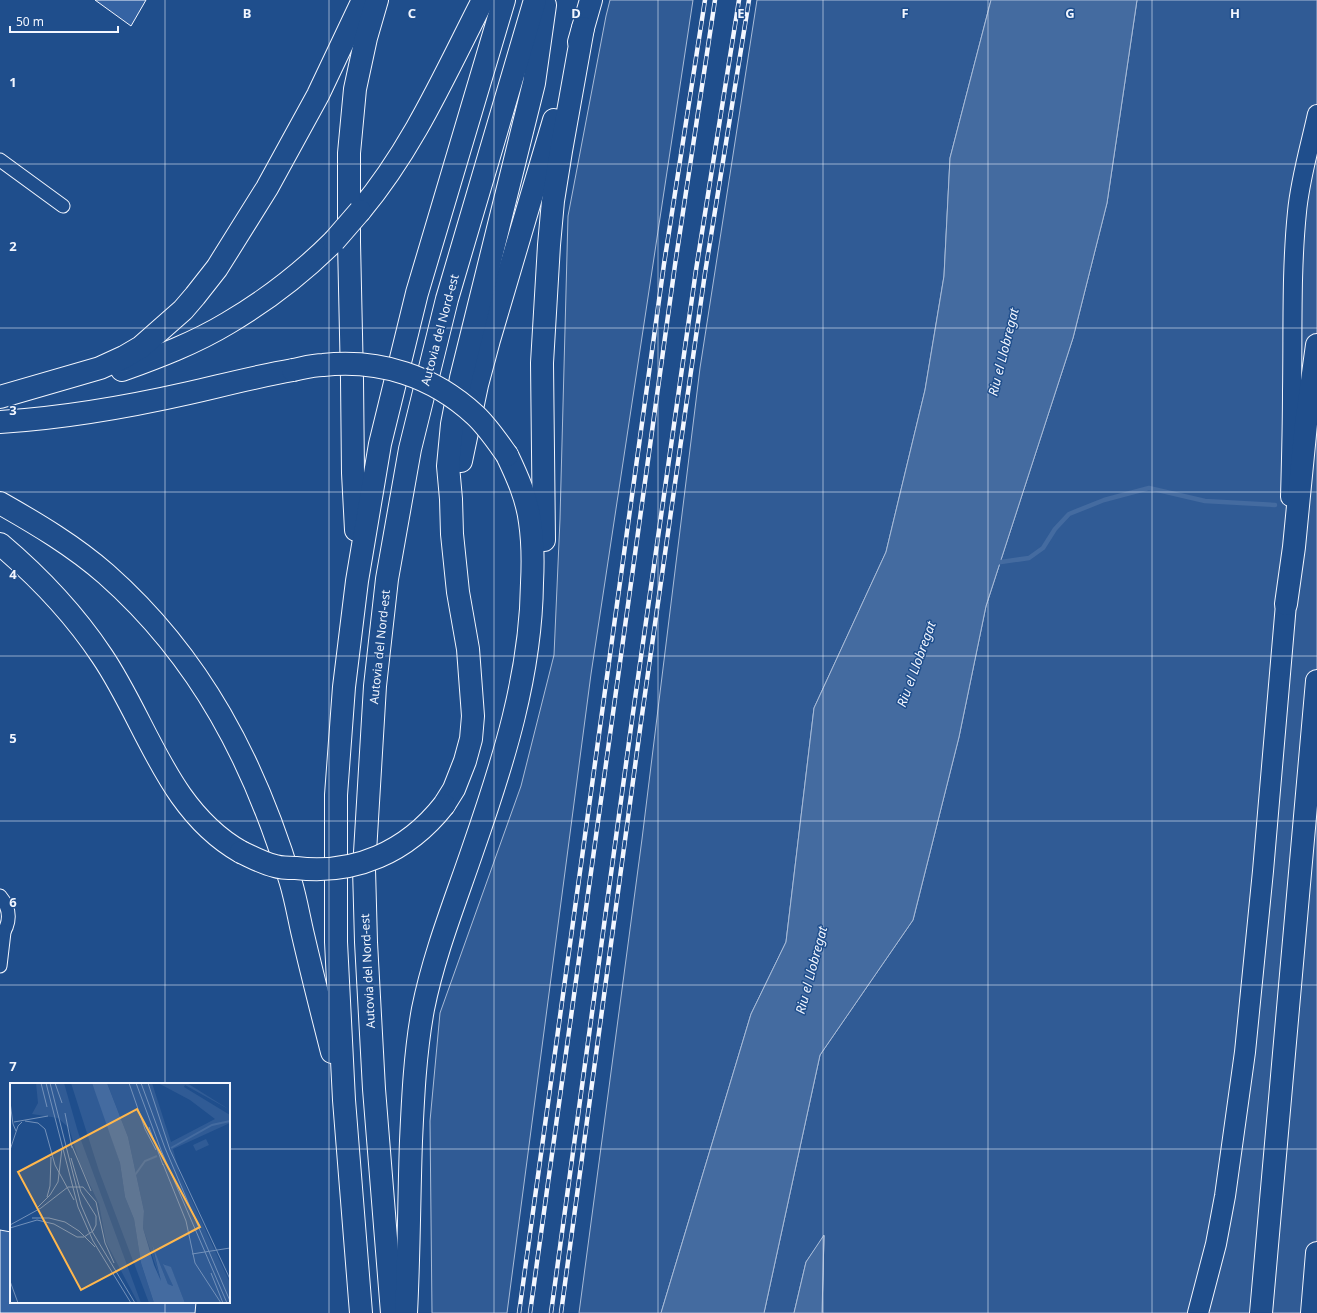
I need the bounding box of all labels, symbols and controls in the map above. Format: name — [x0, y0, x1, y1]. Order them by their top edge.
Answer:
text: B — [243, 4, 251, 22]
text: C — [408, 4, 416, 22]
text: D — [571, 4, 581, 22]
text: E — [737, 4, 745, 22]
text: F — [901, 4, 909, 22]
text: G — [1065, 4, 1075, 22]
text: H — [1230, 4, 1240, 22]
scale bar — [10, 8, 118, 34]
text: 50 m — [16, 13, 44, 30]
text: 1 — [9, 73, 17, 91]
text: 2 — [9, 237, 17, 255]
street label: Autovia del Nord-est — [416, 271, 463, 388]
water label: Riu el Llobregat — [983, 306, 1023, 398]
text: 3 — [9, 401, 17, 419]
text: 4 — [9, 565, 17, 583]
street label: Autovia del Nord-est — [365, 588, 394, 705]
water label: Riu el Llobregat — [892, 618, 940, 709]
text: 5 — [9, 729, 17, 747]
text: 6 — [9, 893, 17, 911]
street label: Autovia del Nord-est — [356, 912, 379, 1029]
water label: Riu el Llobregat — [791, 924, 832, 1016]
text: 7 — [9, 1057, 17, 1075]
inset map — [10, 1083, 230, 1303]

